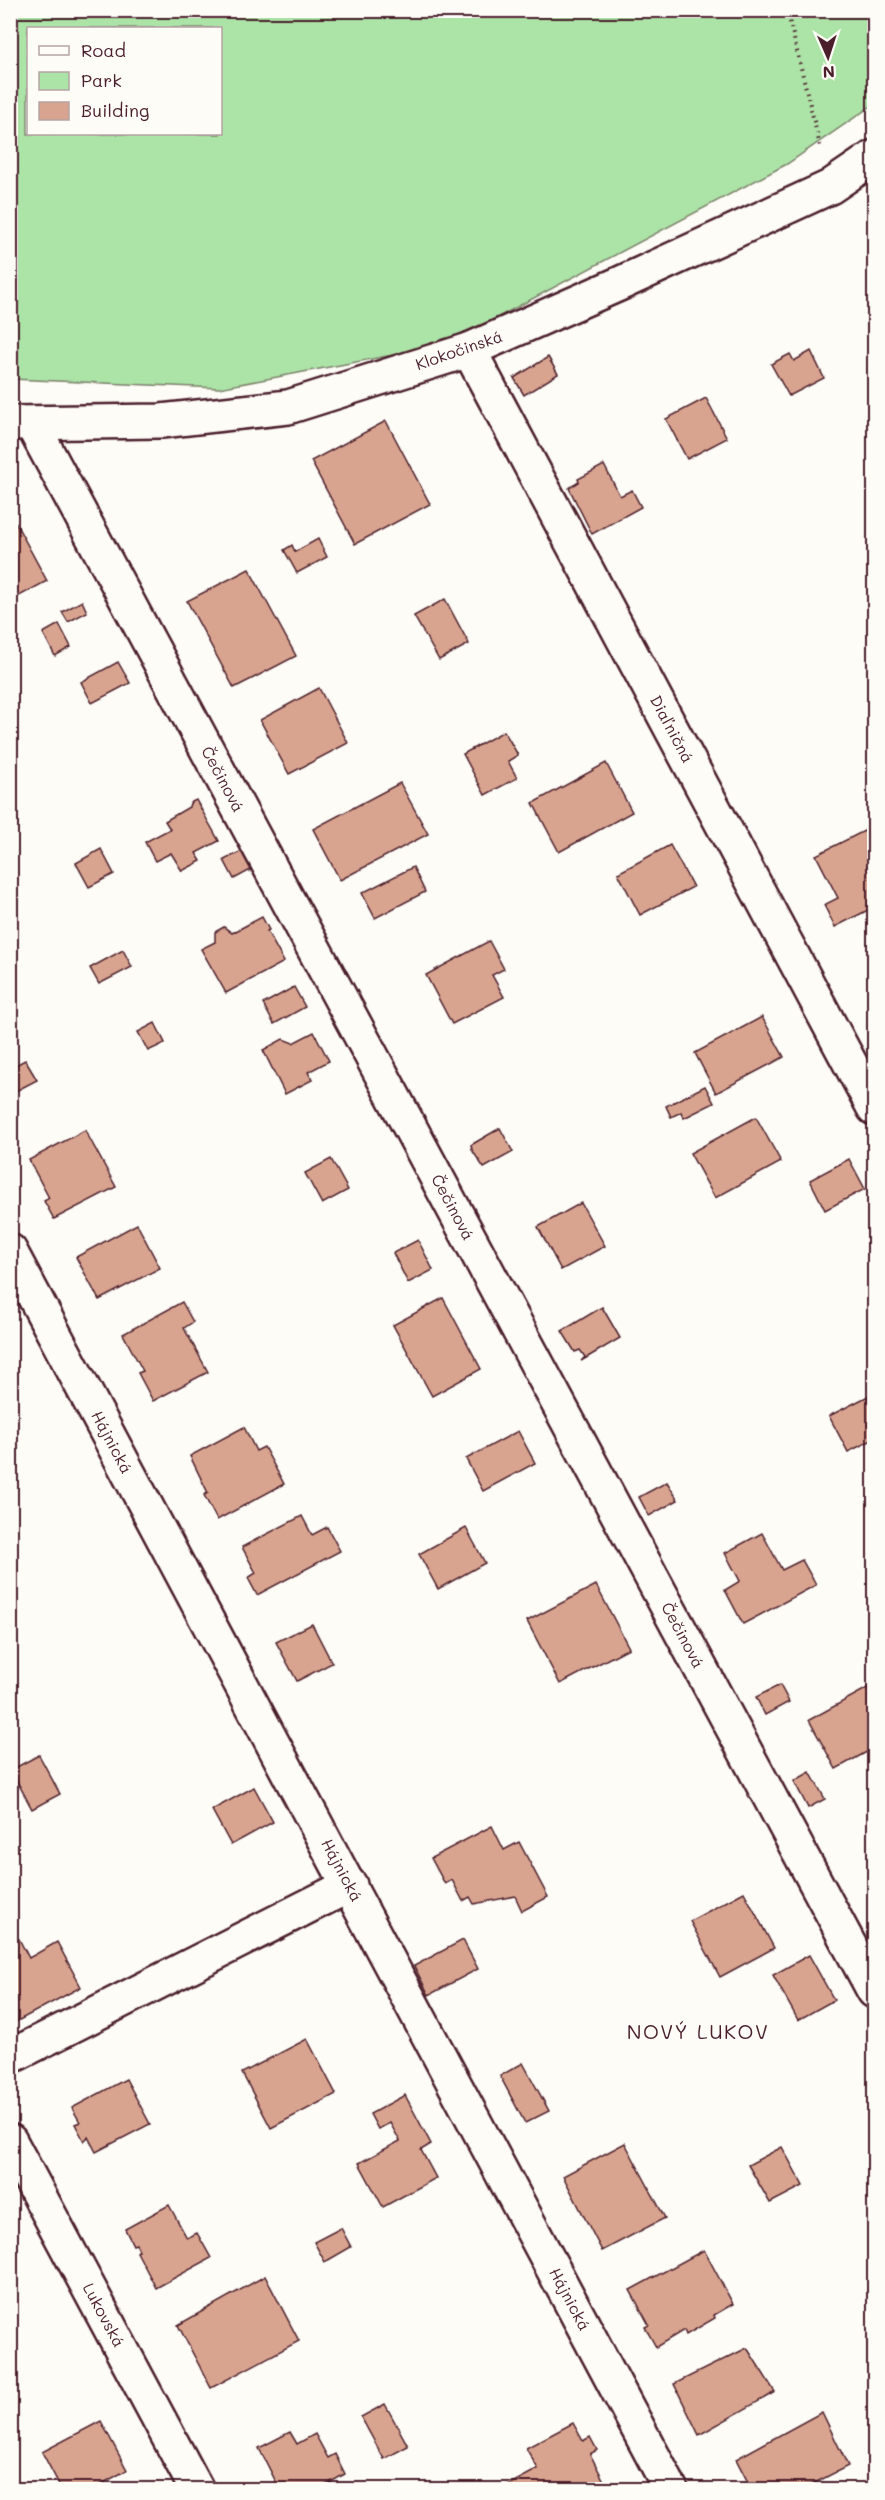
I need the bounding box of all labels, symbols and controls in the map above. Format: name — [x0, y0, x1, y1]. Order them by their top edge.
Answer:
legend — [27, 27, 222, 135]
north arrow — [798, 27, 858, 87]
text: Road — [81, 38, 126, 62]
text: N — [822, 62, 835, 83]
text: Park — [81, 68, 122, 92]
text: Building — [81, 98, 149, 122]
street label: Klokočinská — [413, 325, 505, 374]
street label: Diaľničná — [646, 691, 699, 766]
street label: Čečinová — [197, 742, 250, 815]
street label: Čečinová — [427, 1170, 480, 1243]
street label: Hájnická — [87, 1407, 138, 1477]
street label: Čečinová — [657, 1598, 710, 1671]
street label: Hájnická — [317, 1835, 368, 1905]
district label: NOVÝ LUKOV — [627, 2018, 769, 2044]
street label: Hájnická — [545, 2264, 596, 2334]
street label: Lukovská — [79, 2279, 130, 2351]

